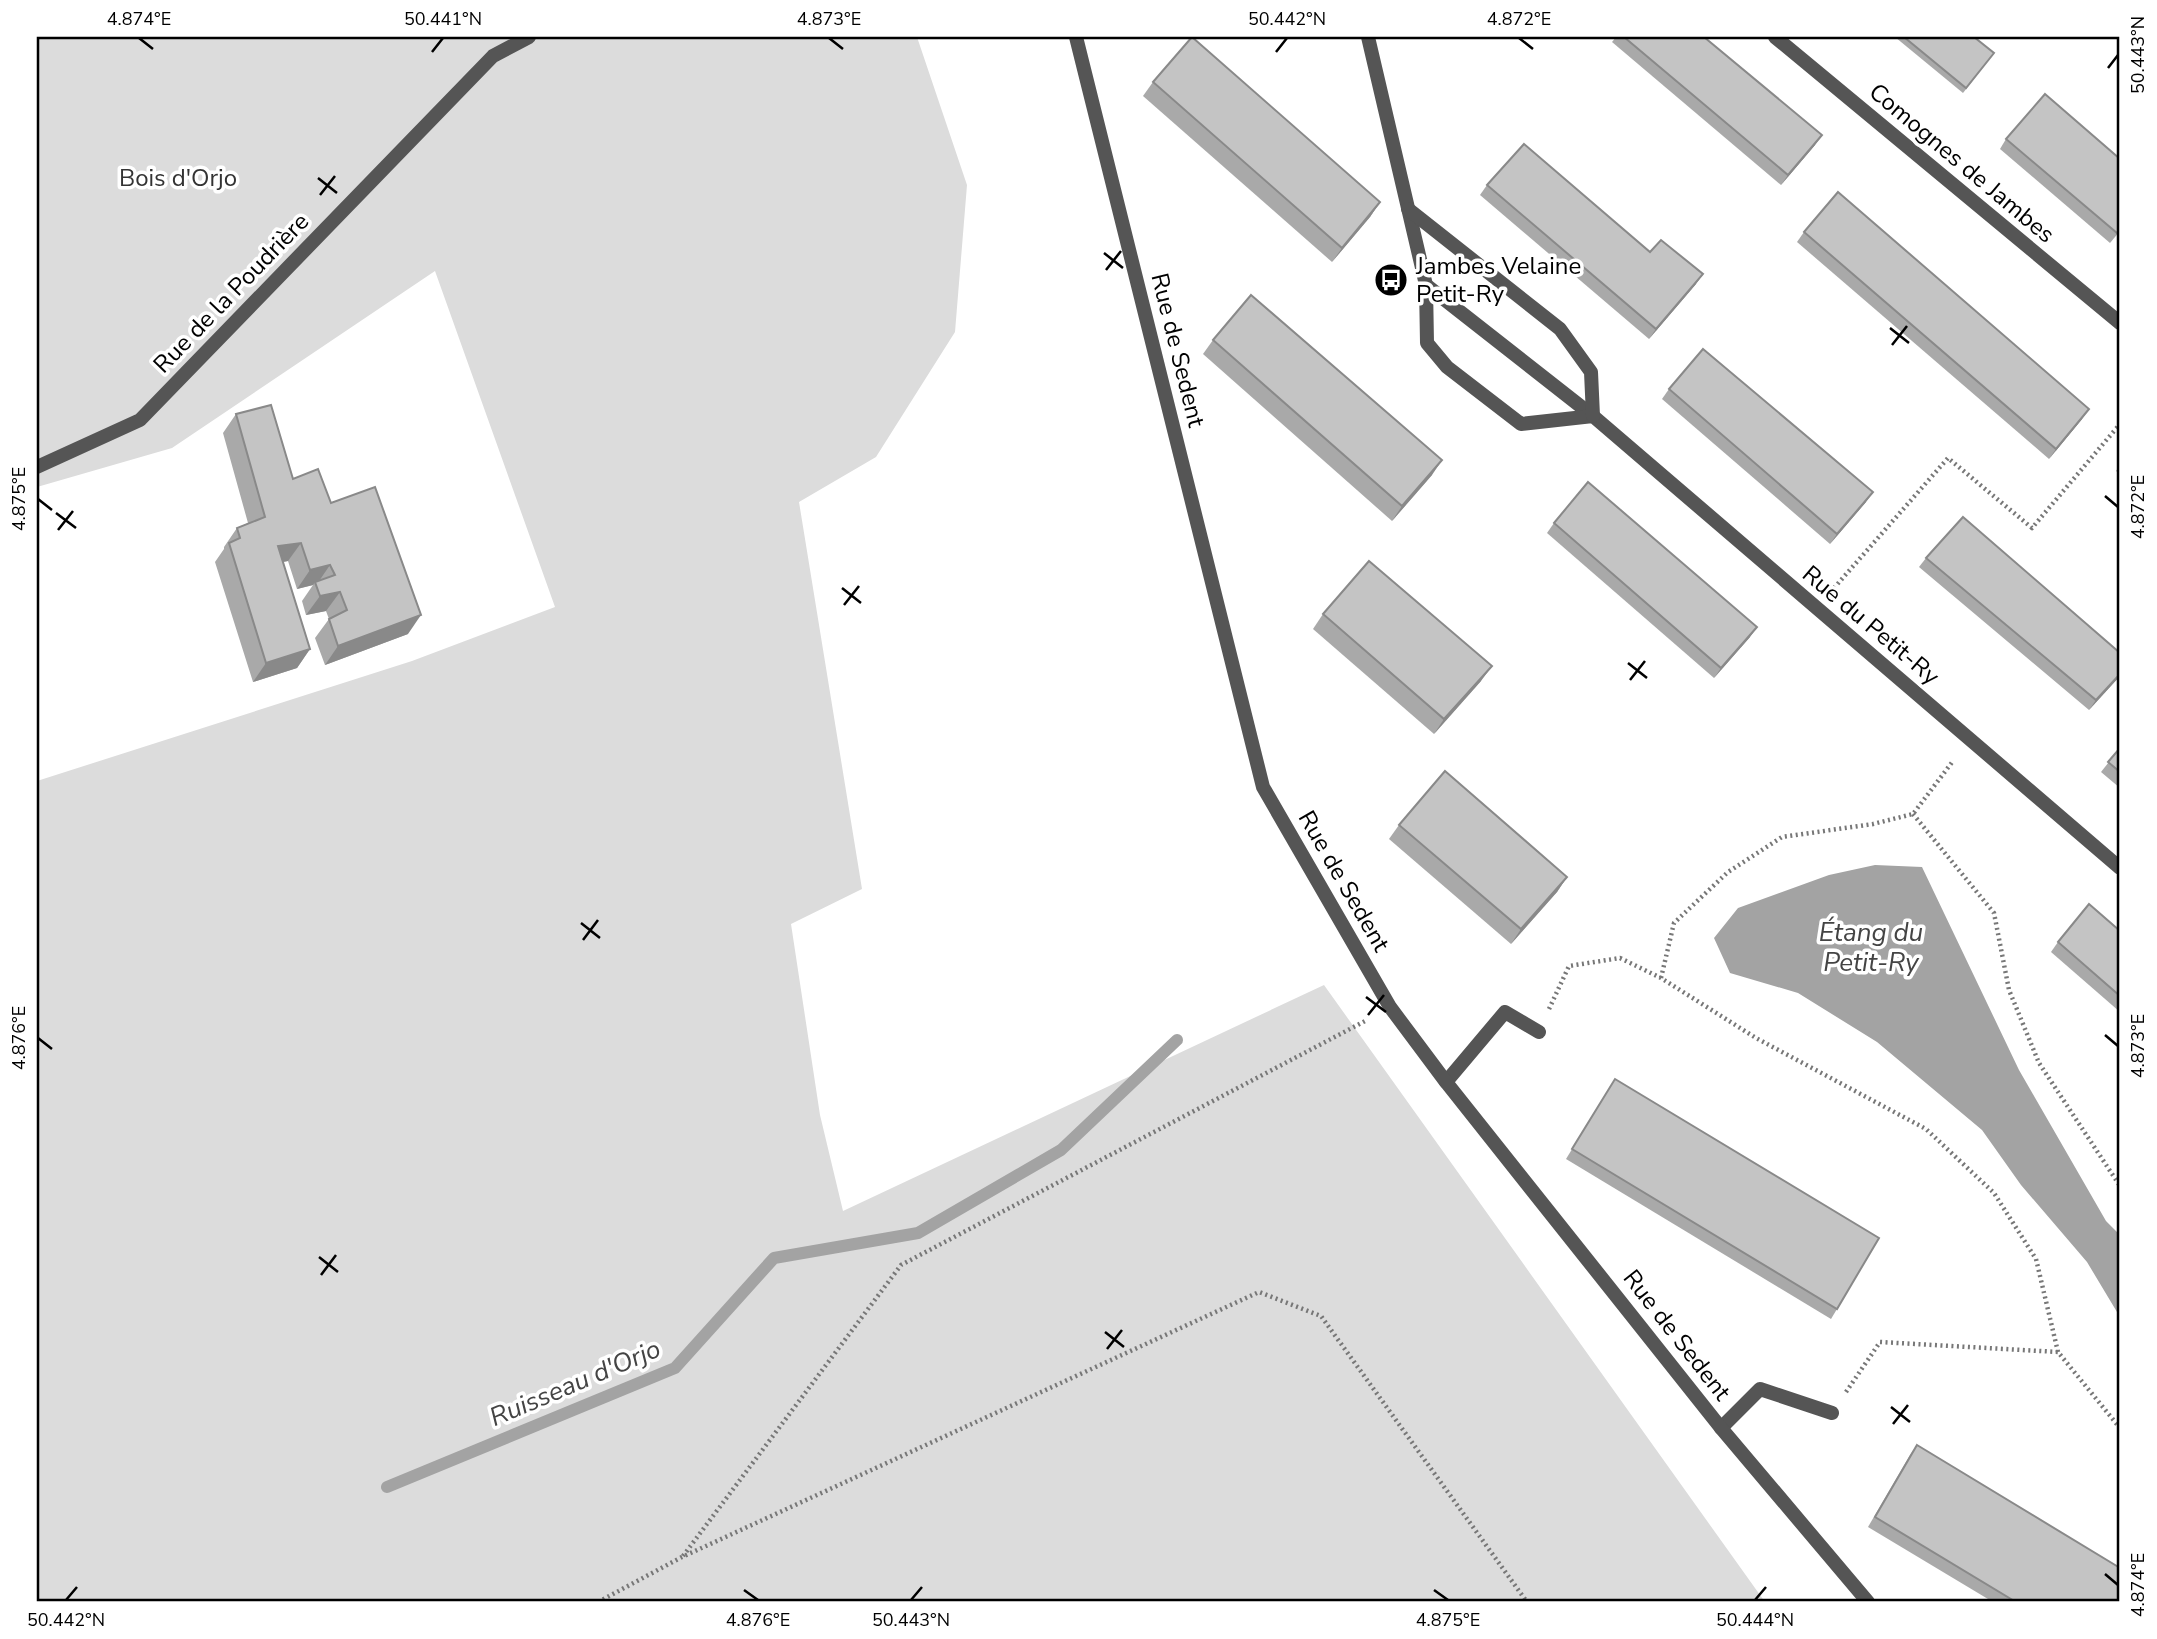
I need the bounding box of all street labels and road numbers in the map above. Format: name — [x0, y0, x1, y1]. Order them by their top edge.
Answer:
street label: Comognes de Jambes — [1862, 76, 2062, 250]
street label: Rue de la Poudrière — [146, 206, 316, 380]
street label: Rue de Sedent — [1143, 270, 1213, 431]
street label: Rue du Petit-Ry — [1796, 558, 1947, 692]
street label: Rue de Sedent — [1291, 805, 1398, 958]
street label: Rue de Sedent — [1616, 1263, 1739, 1407]

